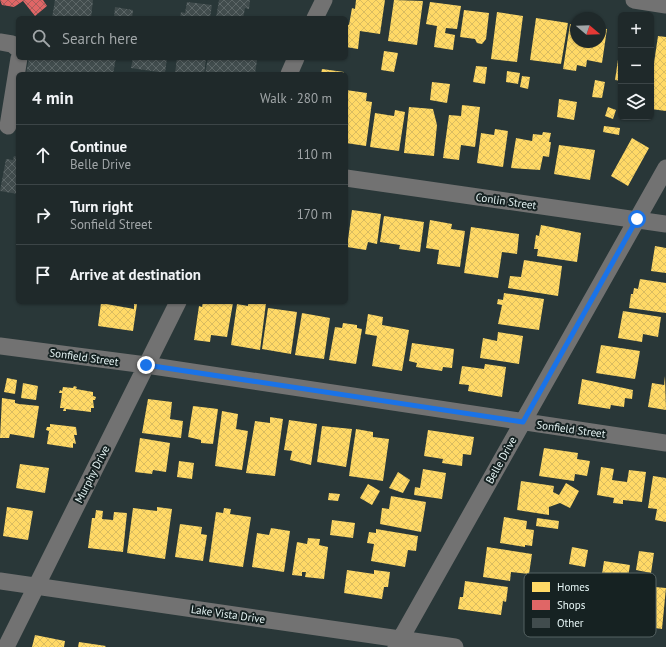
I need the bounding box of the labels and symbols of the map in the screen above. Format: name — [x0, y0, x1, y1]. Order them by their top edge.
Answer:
north arrow — [570, 12, 606, 48]
street label: Conlin Street — [475, 190, 537, 212]
route start — [628, 210, 646, 228]
street label: Sonfield Street — [49, 345, 120, 369]
route end — [137, 356, 155, 374]
street label: Sonfield Street — [536, 417, 607, 441]
street label: Belle Drive — [482, 434, 520, 486]
street label: Murphy Drive — [72, 443, 113, 505]
legend — [524, 573, 656, 637]
text: Homes — [557, 580, 590, 594]
text: Shops — [557, 598, 586, 612]
street label: Lake Vista Drive — [190, 602, 266, 626]
text: Other — [557, 616, 584, 630]

